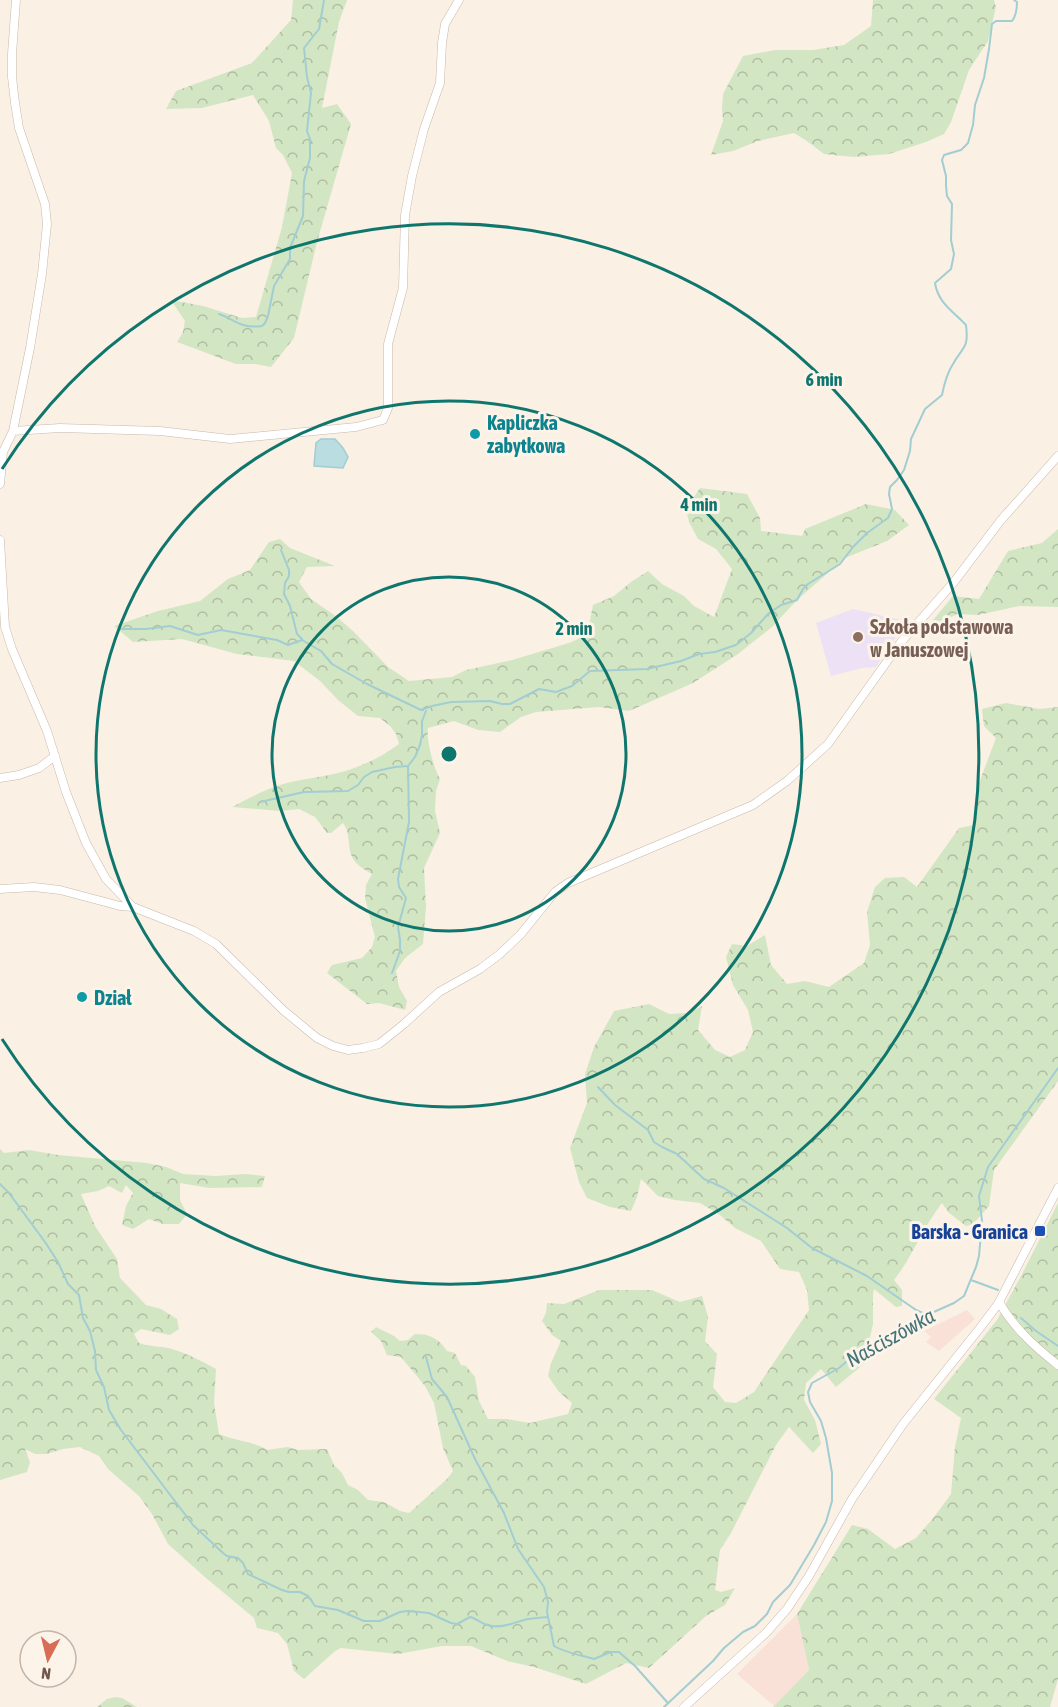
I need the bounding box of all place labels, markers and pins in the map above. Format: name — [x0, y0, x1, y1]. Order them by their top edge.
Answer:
place label: Kapliczka zabytkowa — [487, 411, 565, 457]
marker: Kapliczka zabytkowa — [468, 427, 482, 441]
place label: Szkoła podstawowa w Januszowej — [870, 615, 1013, 661]
marker: Szkoła podstawowa w Januszowej — [851, 630, 865, 644]
centre of rings — [439, 744, 459, 764]
place label: Dział — [94, 986, 132, 1009]
marker: Dział — [75, 990, 89, 1004]
place label: Barska - Granica — [911, 1220, 1028, 1243]
marker: Barska - Granica — [1033, 1224, 1047, 1238]

